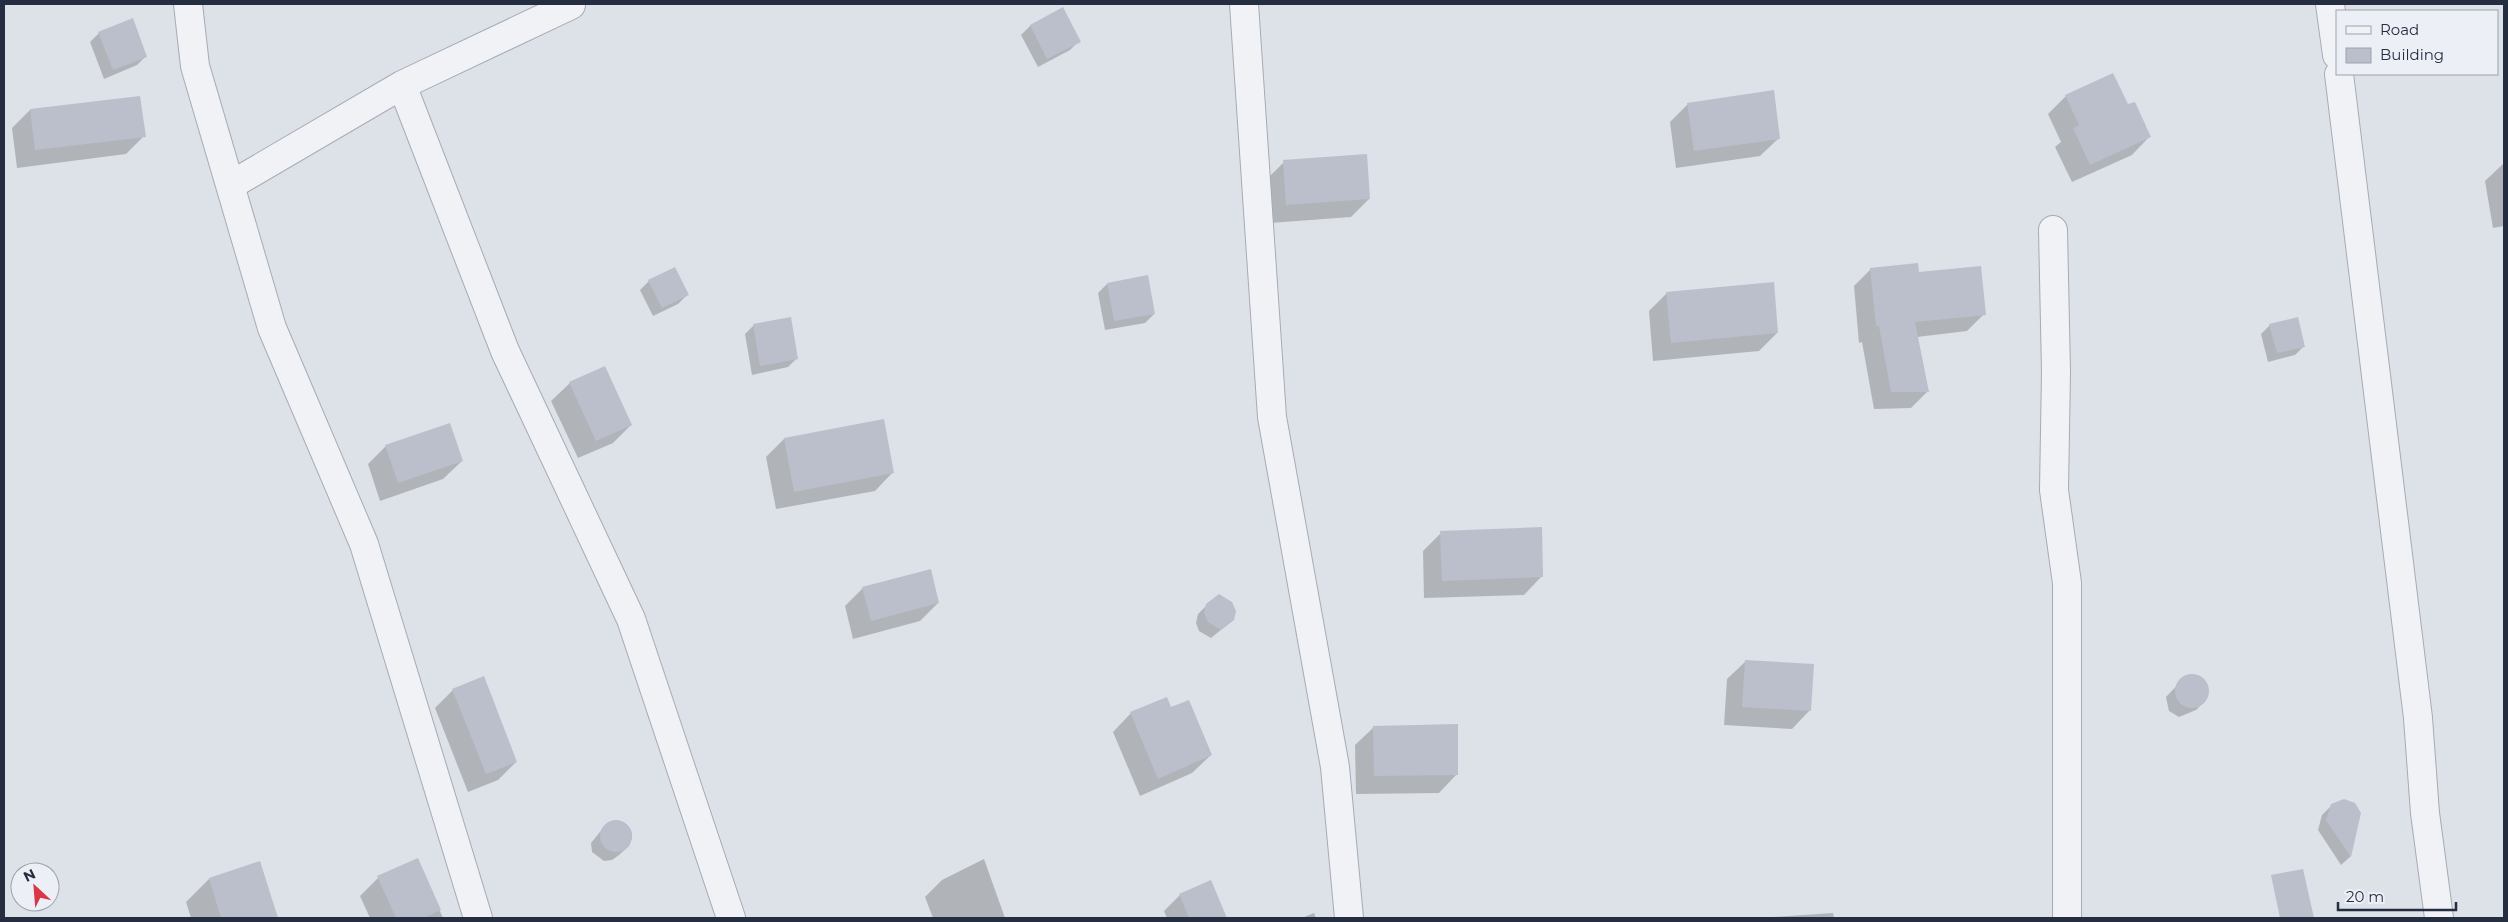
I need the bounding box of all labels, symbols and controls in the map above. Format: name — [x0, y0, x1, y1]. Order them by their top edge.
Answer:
legend — [2336, 10, 2498, 75]
text: Road — [2380, 20, 2419, 39]
text: Building — [2380, 45, 2444, 64]
north arrow — [10, 862, 60, 912]
text: N — [20, 865, 38, 886]
scale bar — [2338, 880, 2456, 912]
text: 20 m — [2346, 887, 2384, 906]

